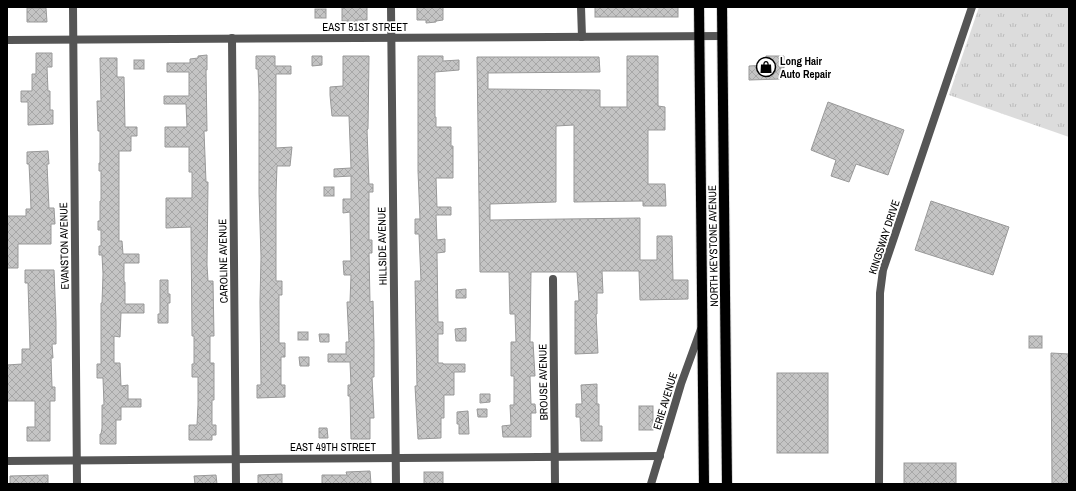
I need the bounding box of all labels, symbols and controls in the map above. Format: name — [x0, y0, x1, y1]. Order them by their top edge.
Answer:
street label: EAST 51ST STREET — [322, 20, 408, 34]
place label: Long Hair Auto Repair — [780, 54, 832, 81]
shop icon: Long Hair Auto Repair — [755, 56, 777, 78]
street label: NORTH KEYSTONE AVENUE — [705, 185, 721, 307]
street label: KINGSWAY DRIVE — [865, 198, 903, 276]
street label: EVANSTON AVENUE — [56, 202, 72, 290]
street label: HILLSIDE AVENUE — [374, 207, 390, 285]
street label: CAROLINE AVENUE — [215, 219, 231, 303]
street label: BROUSE AVENUE — [535, 344, 551, 420]
street label: ERIE AVENUE — [650, 371, 680, 431]
street label: EAST 49TH STREET — [290, 440, 377, 454]

